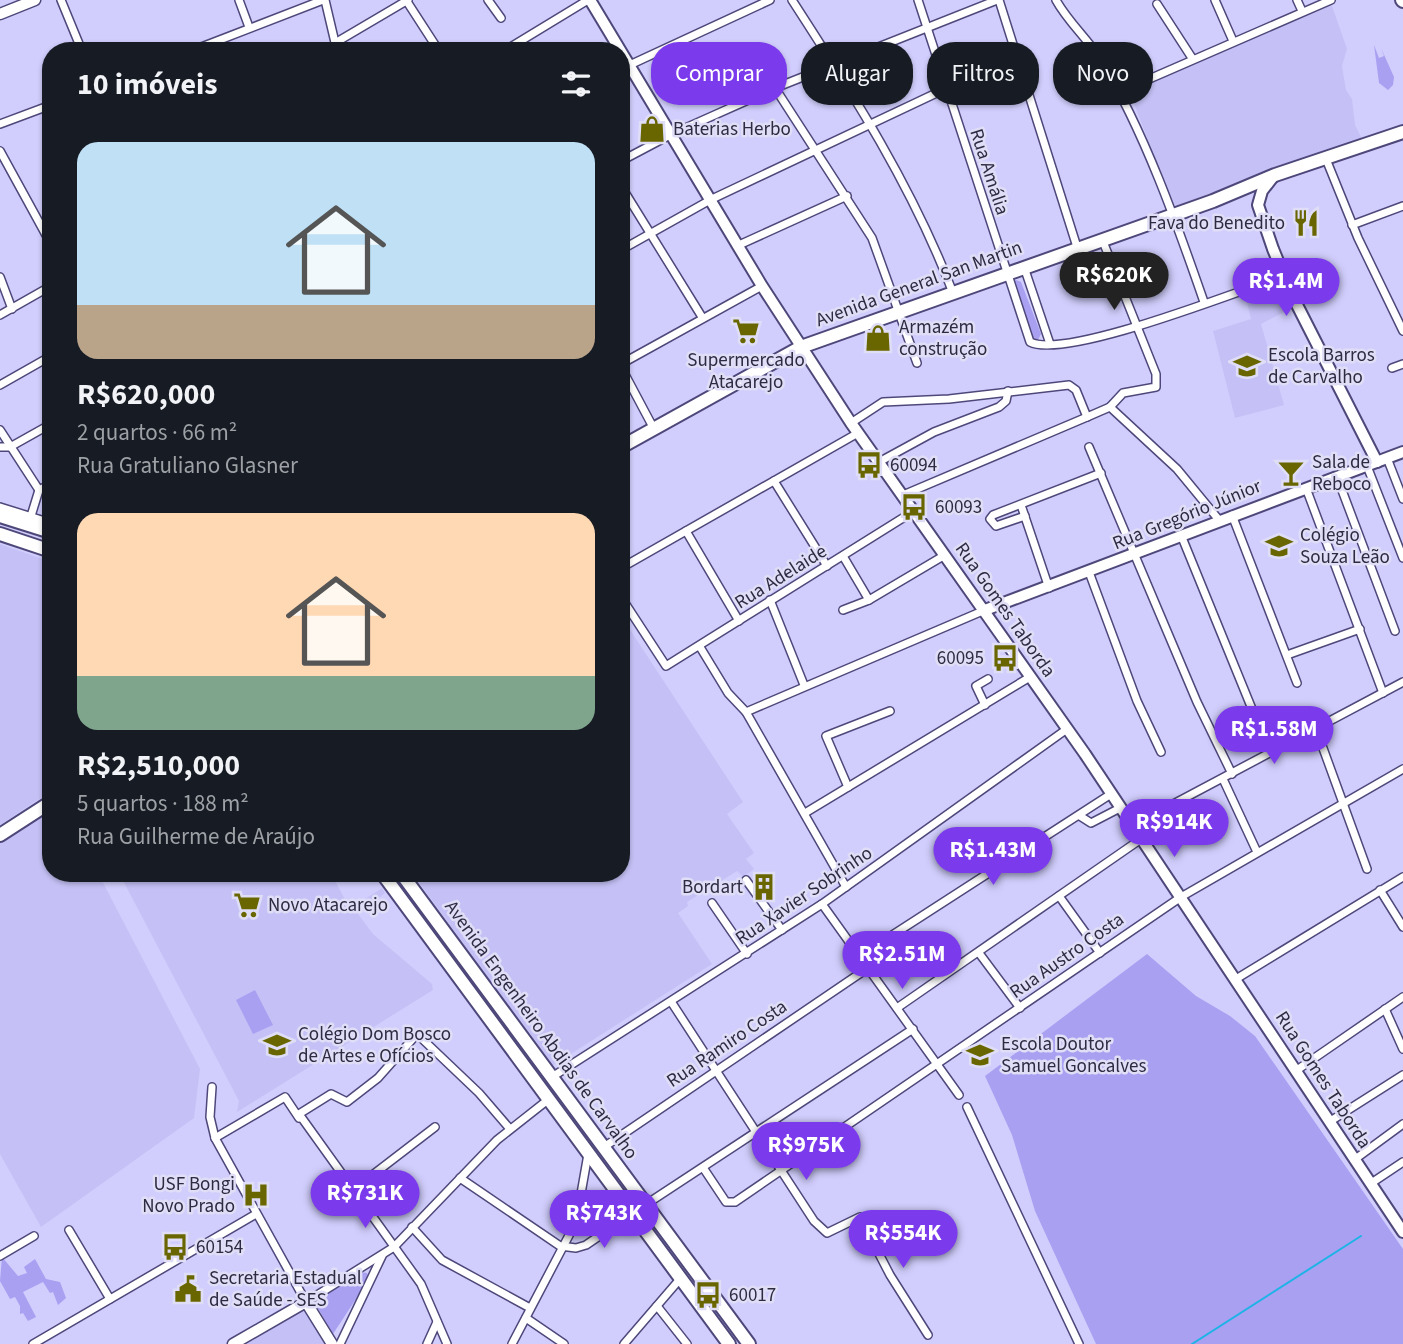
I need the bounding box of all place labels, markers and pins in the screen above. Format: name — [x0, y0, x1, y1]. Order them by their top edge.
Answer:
shop icon: Baterias Herbo — [637, 114, 667, 144]
place label: Baterias Herbo — [673, 116, 791, 143]
restaurant icon: Fava do Benedito — [1291, 208, 1321, 238]
place label: Fava do Benedito — [1148, 210, 1285, 237]
pin: R$620K — [1057, 252, 1171, 312]
pin: R$1.4M — [1229, 258, 1343, 318]
place label: Armazém construção — [899, 314, 987, 363]
supermarket icon: Supermercado Atacarejo — [731, 316, 761, 346]
shop icon: Armazém construção — [863, 323, 893, 353]
place label: Escola Barros de Carvalho — [1268, 342, 1375, 391]
place label: Supermercado Atacarejo — [687, 347, 805, 396]
school or university icon: Escola Barros de Carvalho — [1232, 351, 1262, 381]
place label: Sala de Reboco — [1312, 449, 1371, 498]
bus stop icon: 60094 — [854, 450, 884, 480]
place label: 60094 — [890, 452, 937, 479]
bar icon: Sala de Reboco — [1276, 458, 1306, 488]
bus stop icon: 60093 — [899, 492, 929, 522]
place label: 60093 — [935, 494, 982, 521]
place label: Colégio Souza Leão — [1300, 522, 1390, 571]
school or university icon: Colégio Souza Leão — [1264, 531, 1294, 561]
bus stop icon: 60095 — [990, 643, 1020, 673]
place label: 60095 — [937, 645, 984, 672]
pin: R$1.58M — [1209, 706, 1339, 766]
pin: R$914K — [1117, 800, 1231, 859]
pin: R$1.43M — [928, 828, 1058, 887]
building icon: Bordart — [749, 872, 779, 902]
place label: Bordart — [682, 874, 744, 901]
supermarket icon: Novo Atacarejo — [232, 890, 262, 920]
place label: Novo Atacarejo — [268, 892, 388, 919]
pin: R$2.51M — [837, 932, 967, 991]
place label: Colégio Dom Bosco de Artes e Ofícios — [298, 1021, 451, 1070]
school or university icon: Colégio Dom Bosco de Artes e Ofícios — [262, 1030, 292, 1060]
place label: Escola Doutor Samuel Goncalves — [1001, 1031, 1146, 1080]
school or university icon: Escola Doutor Samuel Goncalves — [965, 1040, 995, 1070]
pin: R$975K — [749, 1122, 863, 1182]
pin: R$731K — [308, 1170, 422, 1230]
place label: USF Bongi Novo Prado — [142, 1171, 235, 1220]
hospital icon: USF Bongi Novo Prado — [241, 1180, 271, 1210]
pin: R$743K — [547, 1190, 661, 1250]
pin: R$554K — [846, 1210, 960, 1270]
bus stop icon: 60154 — [160, 1232, 190, 1262]
place label: 60154 — [196, 1234, 243, 1261]
place label: Secretaria Estadual de Saúde - SES — [209, 1265, 362, 1314]
public building icon: Secretaria Estadual de Saúde - SES — [173, 1274, 203, 1304]
bus stop icon: 60017 — [693, 1280, 723, 1310]
place label: 60017 — [729, 1282, 776, 1309]

